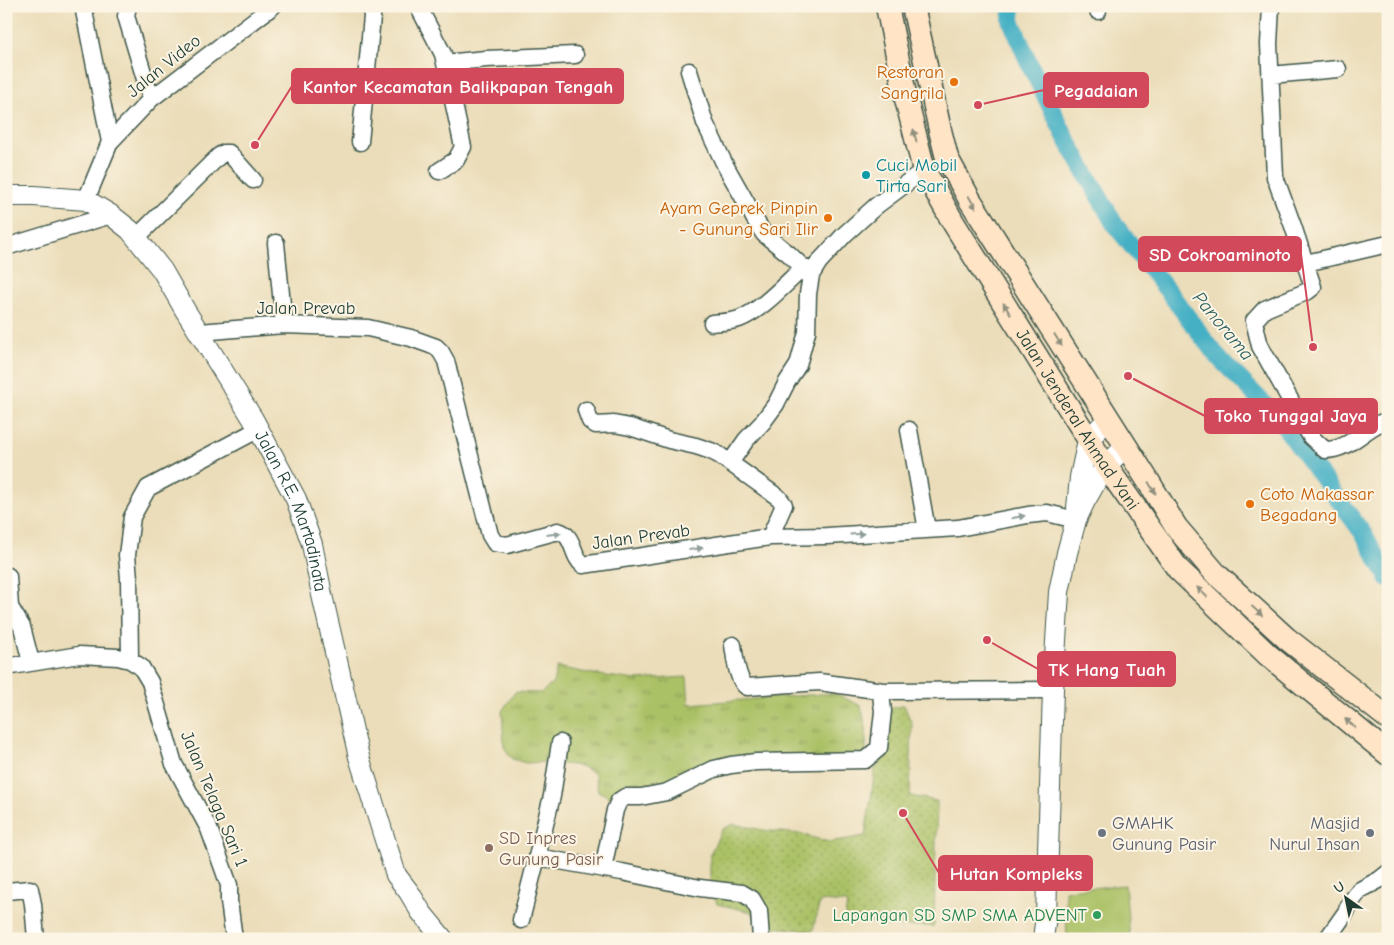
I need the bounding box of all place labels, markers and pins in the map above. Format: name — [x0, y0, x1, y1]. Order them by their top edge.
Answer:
place label: Restoran Sangrila — [877, 62, 944, 104]
callout: Kantor Kecamatan Balikpapan Tengah — [292, 69, 623, 103]
callout: Pegadaian — [1044, 73, 1148, 107]
marker: Restoran Sangrila — [948, 76, 960, 88]
place label: Cuci Mobil Tirta Sari — [876, 155, 957, 197]
marker: Cuci Mobil Tirta Sari — [860, 169, 872, 181]
place label: Ayam Geprek Pinpin - Gunung Sari Ilir — [660, 198, 819, 240]
marker: Ayam Geprek Pinpin - Gunung Sari Ilir — [822, 212, 834, 224]
callout: SD Cokroaminoto — [1139, 237, 1301, 271]
callout: Toko Tunggal Jaya — [1205, 399, 1377, 433]
place label: Coto Makassar Begadang — [1260, 484, 1375, 526]
marker: Coto Makassar Begadang — [1244, 498, 1256, 510]
callout: TK Hang Tuah — [1038, 652, 1175, 686]
place label: GMAHK Gunung Pasir — [1112, 813, 1217, 855]
place label: Masjid Nurul Ihsan — [1269, 813, 1360, 855]
marker: GMAHK Gunung Pasir — [1096, 827, 1108, 839]
marker: Masjid Nurul Ihsan — [1364, 827, 1376, 839]
place label: SD Inpres Gunung Pasir — [499, 828, 604, 870]
marker: SD Inpres Gunung Pasir — [483, 842, 495, 854]
callout: Hutan Kompleks — [939, 856, 1092, 890]
place label: Lapangan SD SMP SMA ADVENT — [832, 905, 1088, 926]
marker: Lapangan SD SMP SMA ADVENT — [1091, 909, 1103, 921]

